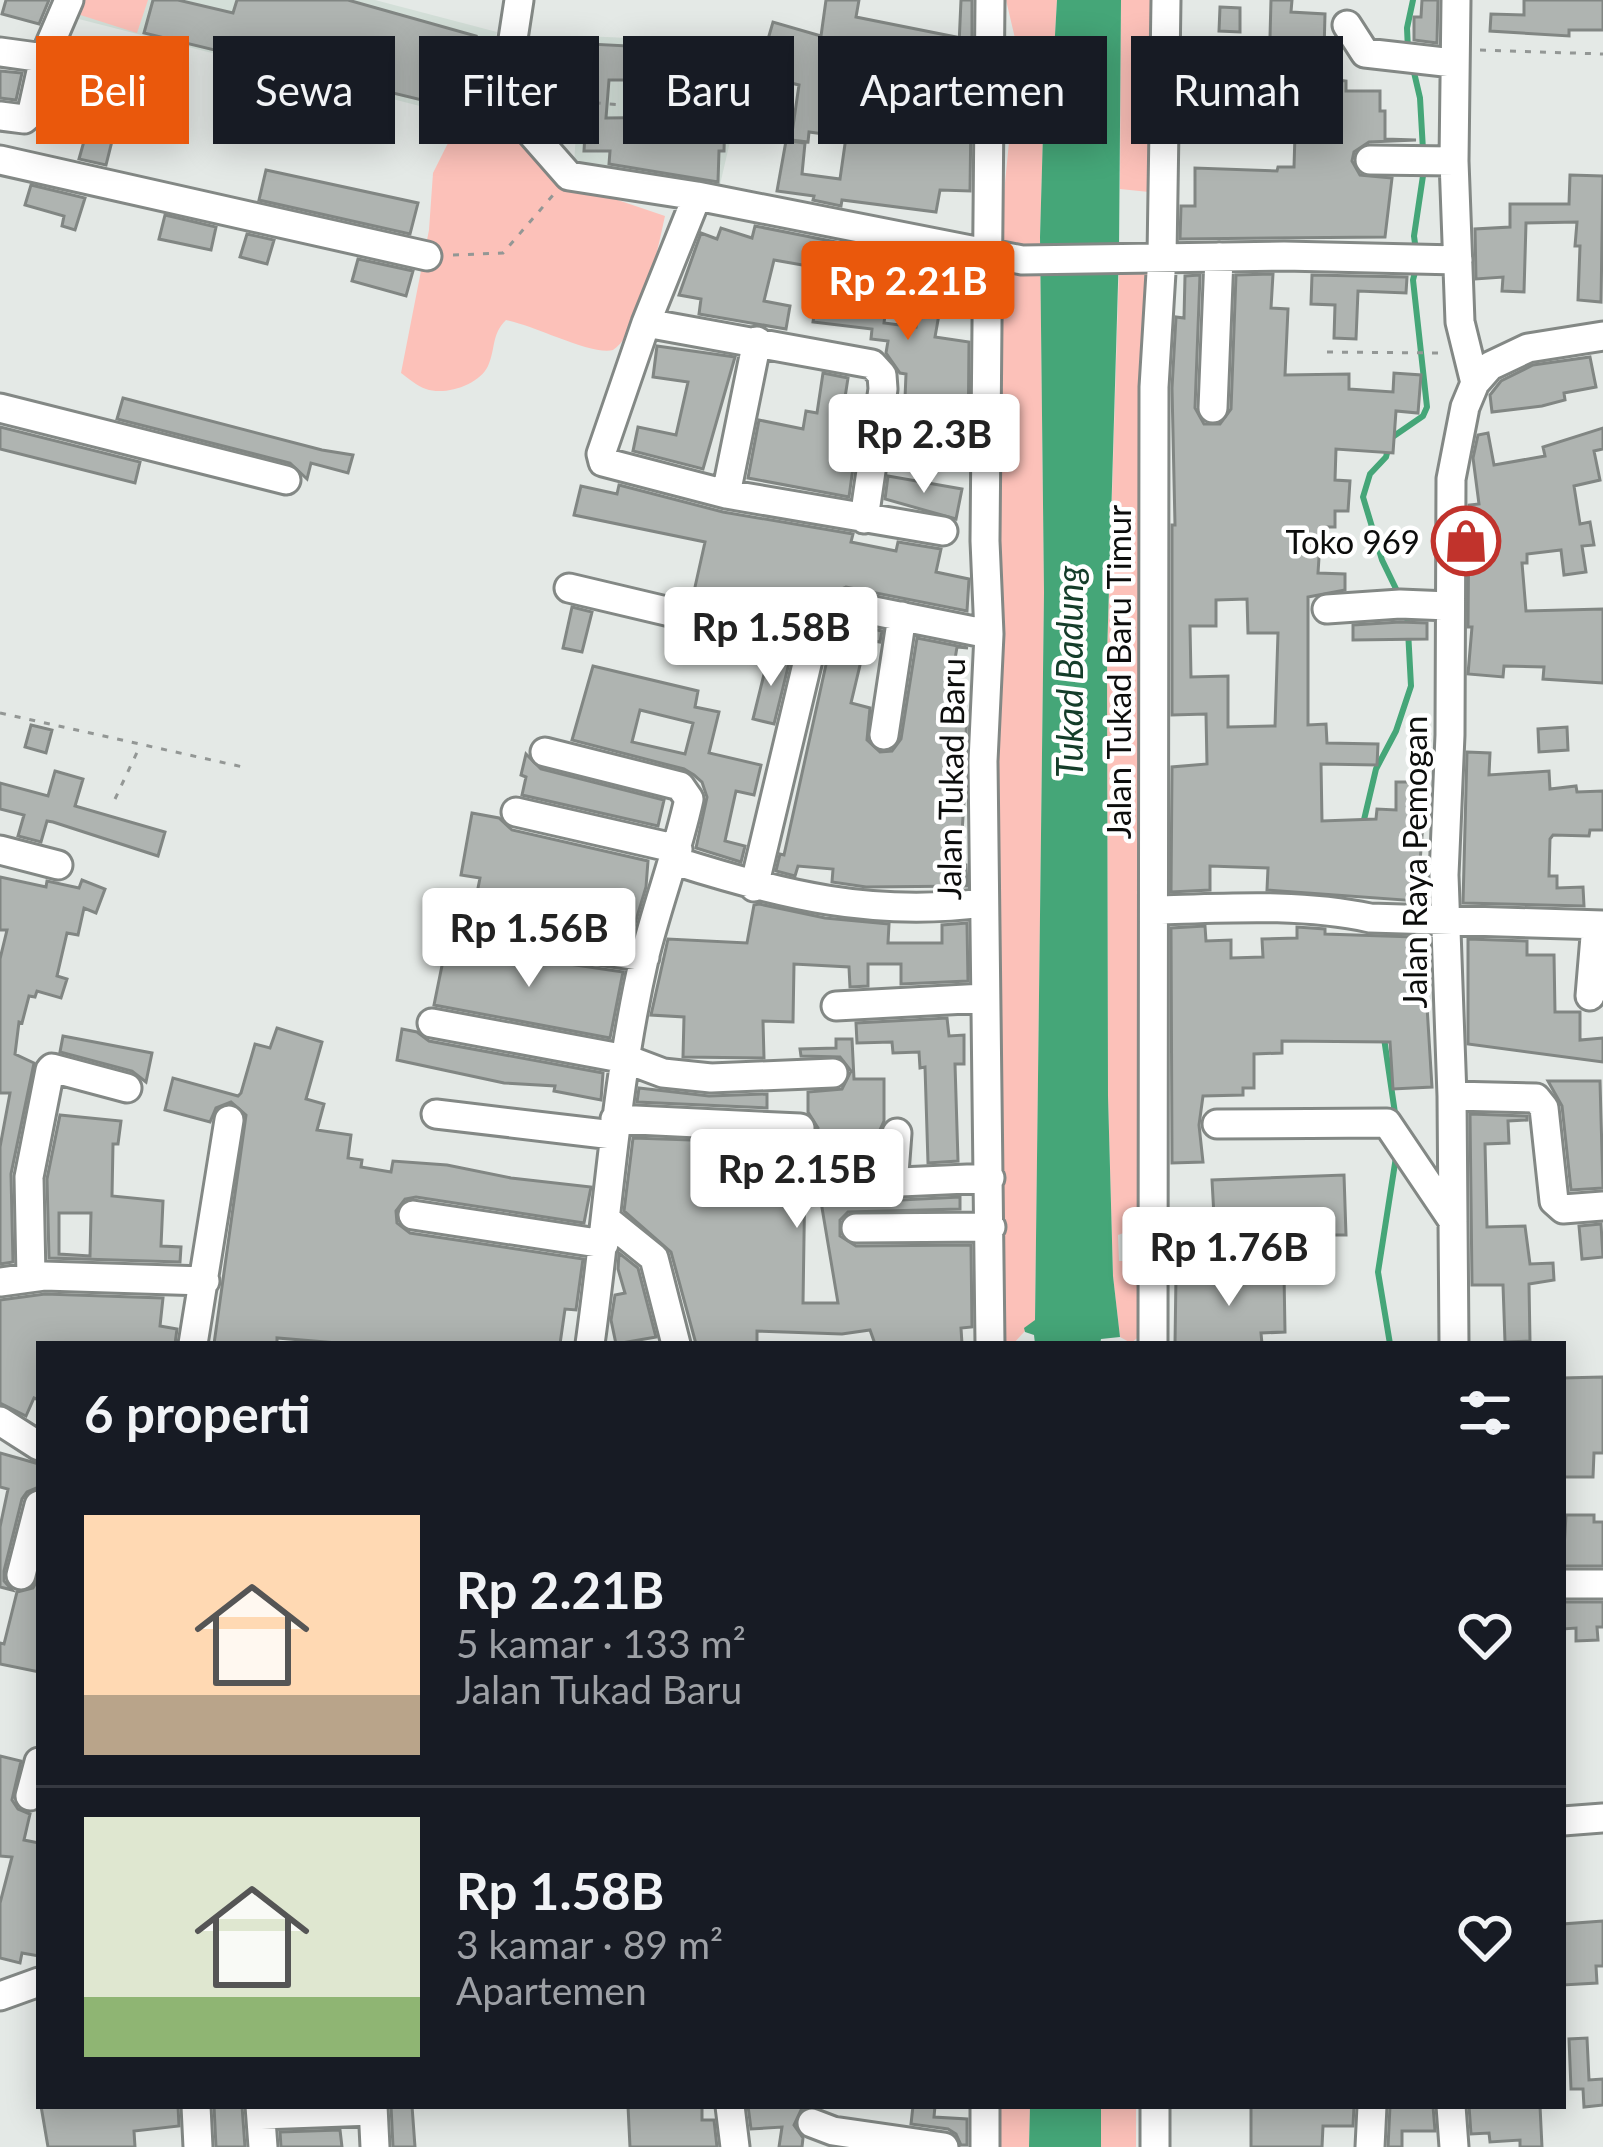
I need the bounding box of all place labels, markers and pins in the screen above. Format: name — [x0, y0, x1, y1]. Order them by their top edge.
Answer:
pin: Rp 2.21B — [784, 241, 1032, 343]
pin: Rp 2.3B — [813, 394, 1035, 496]
shop icon: Toko 969 — [1431, 506, 1501, 576]
place label: Toko 969 — [1285, 521, 1420, 561]
pin: Rp 1.58B — [647, 587, 895, 689]
pin: Rp 1.56B — [405, 888, 653, 990]
pin: Rp 2.15B — [673, 1129, 921, 1231]
pin: Rp 1.76B — [1105, 1207, 1353, 1309]

